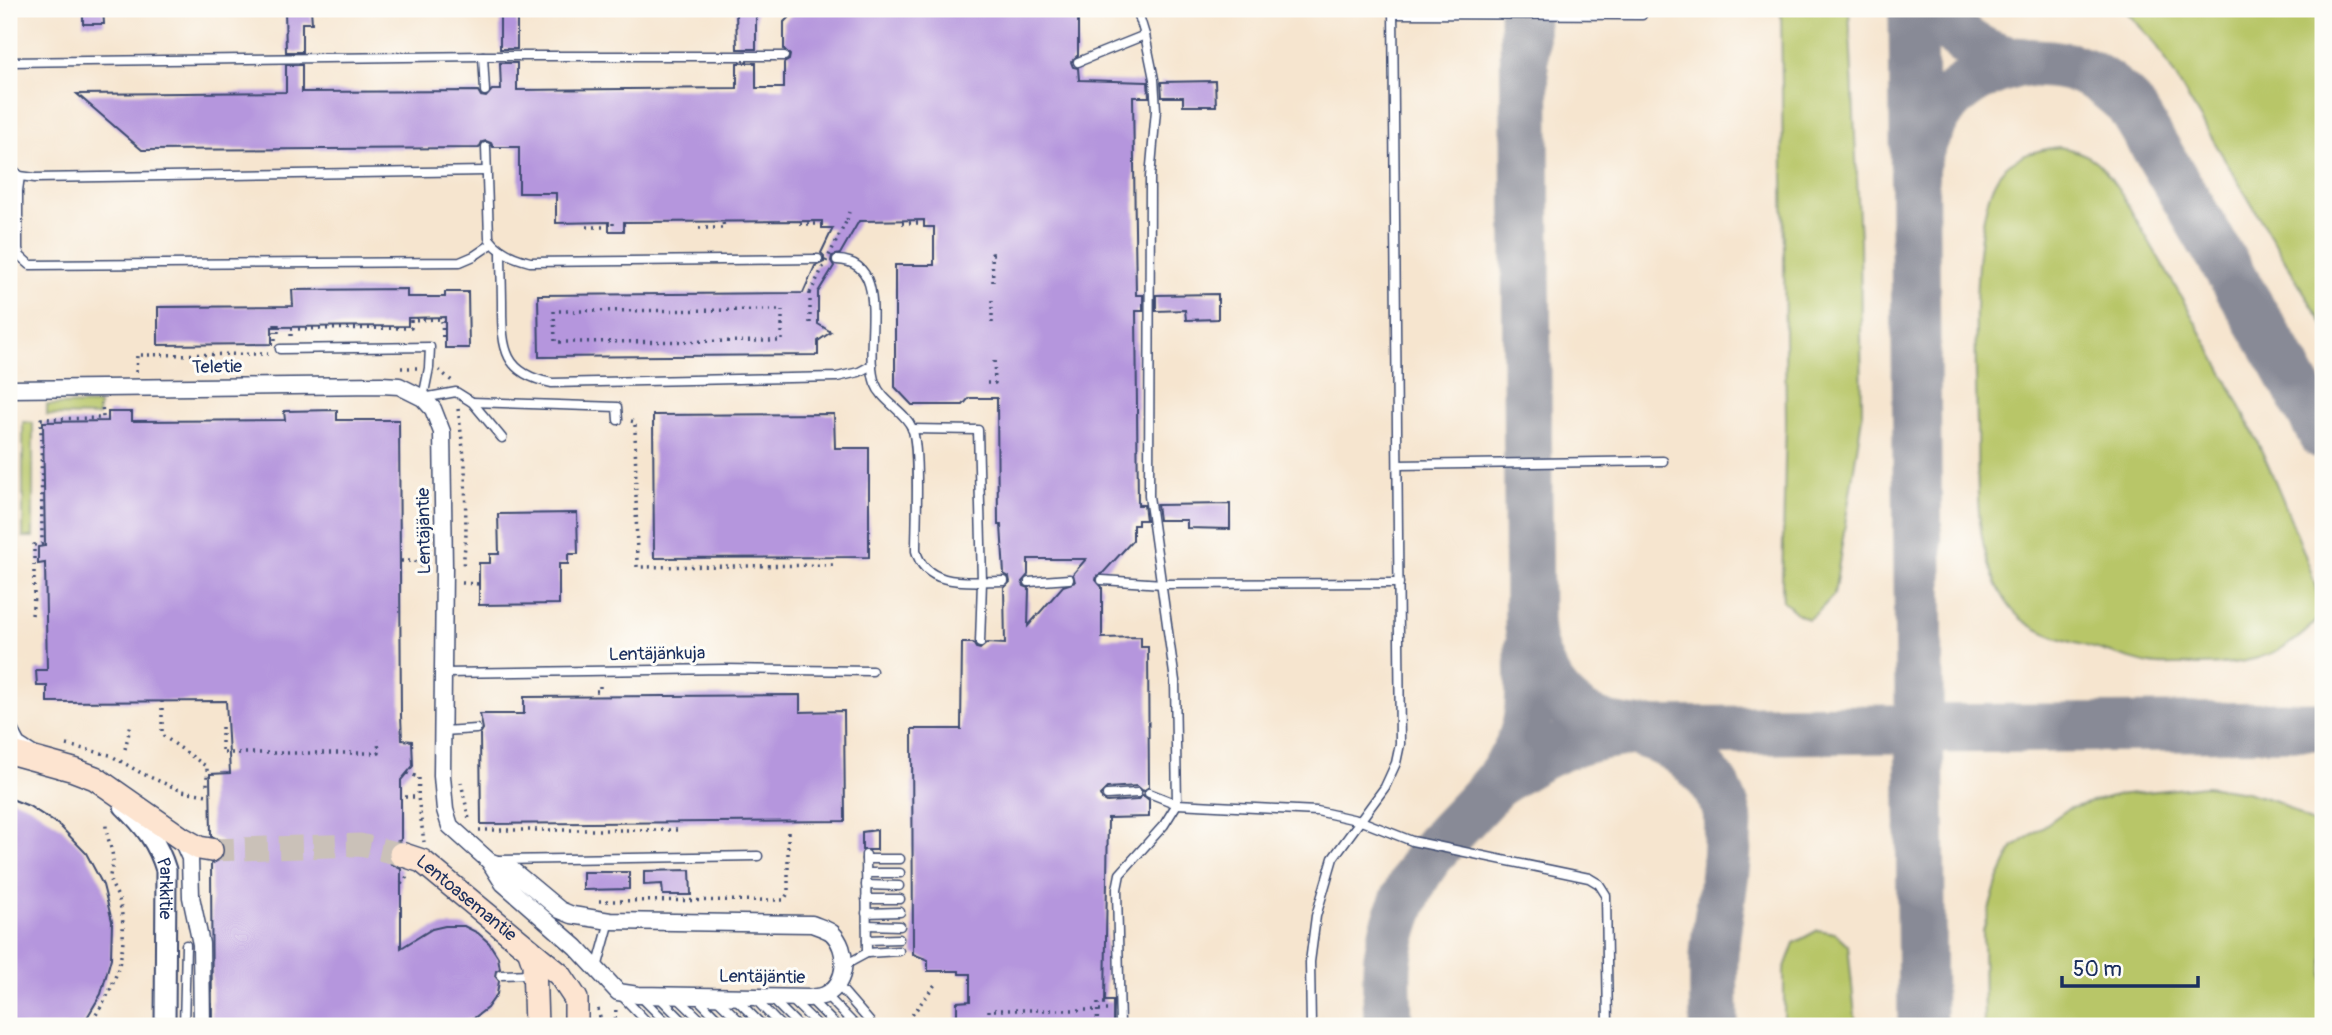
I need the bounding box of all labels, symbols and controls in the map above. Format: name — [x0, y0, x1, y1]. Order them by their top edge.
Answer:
street label: Teletie — [192, 355, 242, 379]
street label: Lentäjäntie — [412, 487, 436, 574]
street label: Lentäjänkuja — [609, 642, 705, 666]
street label: Lentoasemantie — [412, 850, 522, 946]
street label: Parkkitie — [151, 854, 178, 920]
scale bar — [2062, 944, 2199, 988]
text: 50 m — [2073, 956, 2122, 983]
street label: Lentäjäntie — [719, 965, 806, 989]

